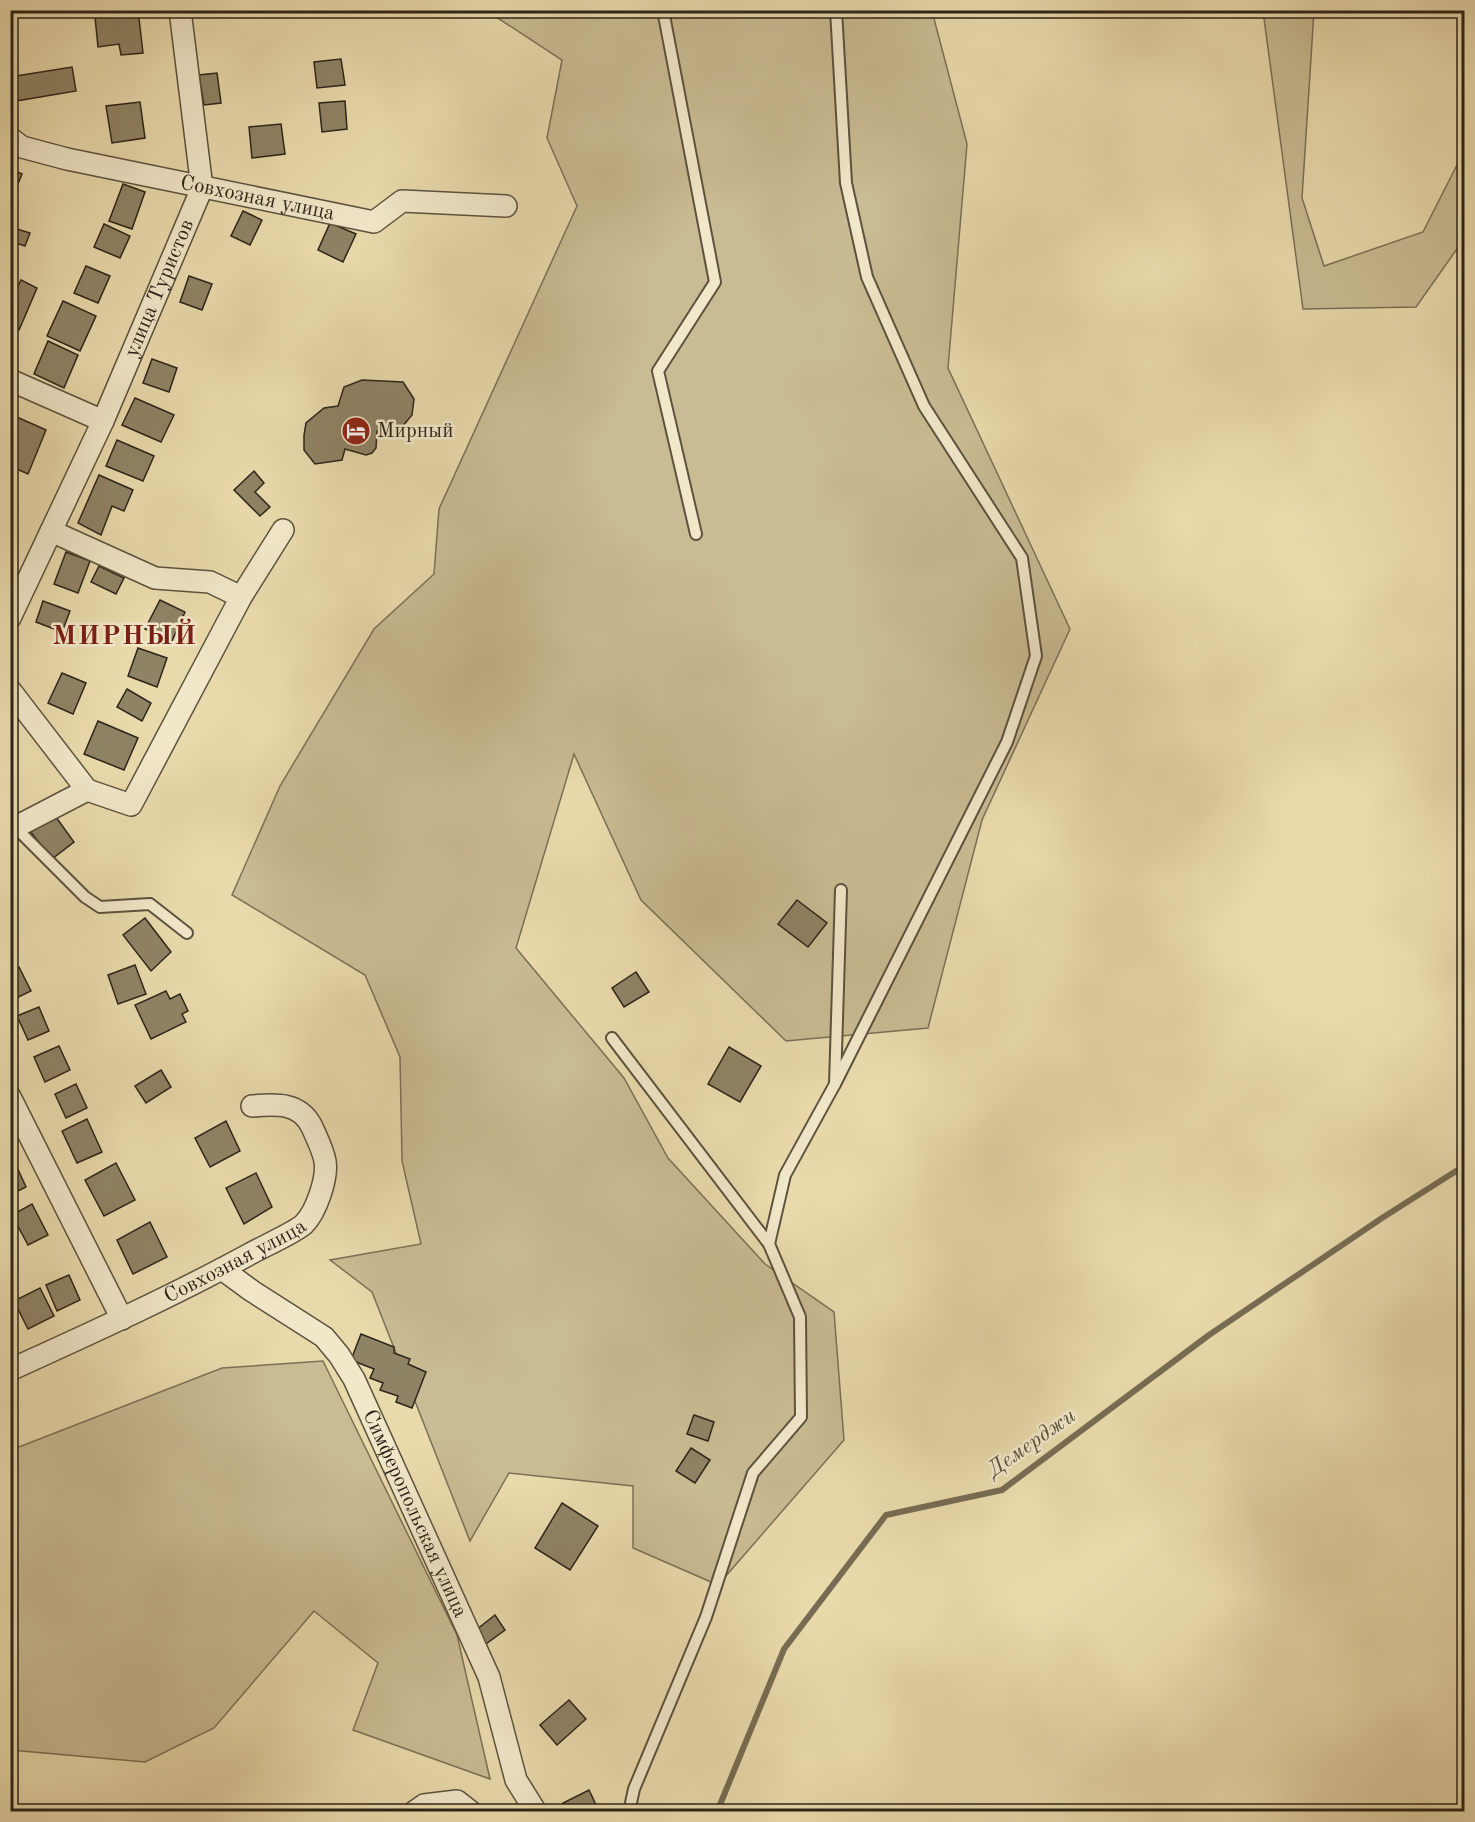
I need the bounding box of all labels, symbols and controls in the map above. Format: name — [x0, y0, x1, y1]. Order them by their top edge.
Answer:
street label: Совхозная улица — [178, 172, 336, 224]
street label: улица Туристов — [121, 216, 198, 360]
hotel icon: Мирный — [340, 415, 372, 447]
place label: Мирный — [377, 421, 453, 442]
district label: МИРНЫЙ — [52, 618, 198, 650]
street label: Совхозная улица — [161, 1216, 310, 1307]
water label: Демерджи — [981, 1404, 1081, 1483]
street label: Симферопольская улица — [359, 1406, 471, 1620]

